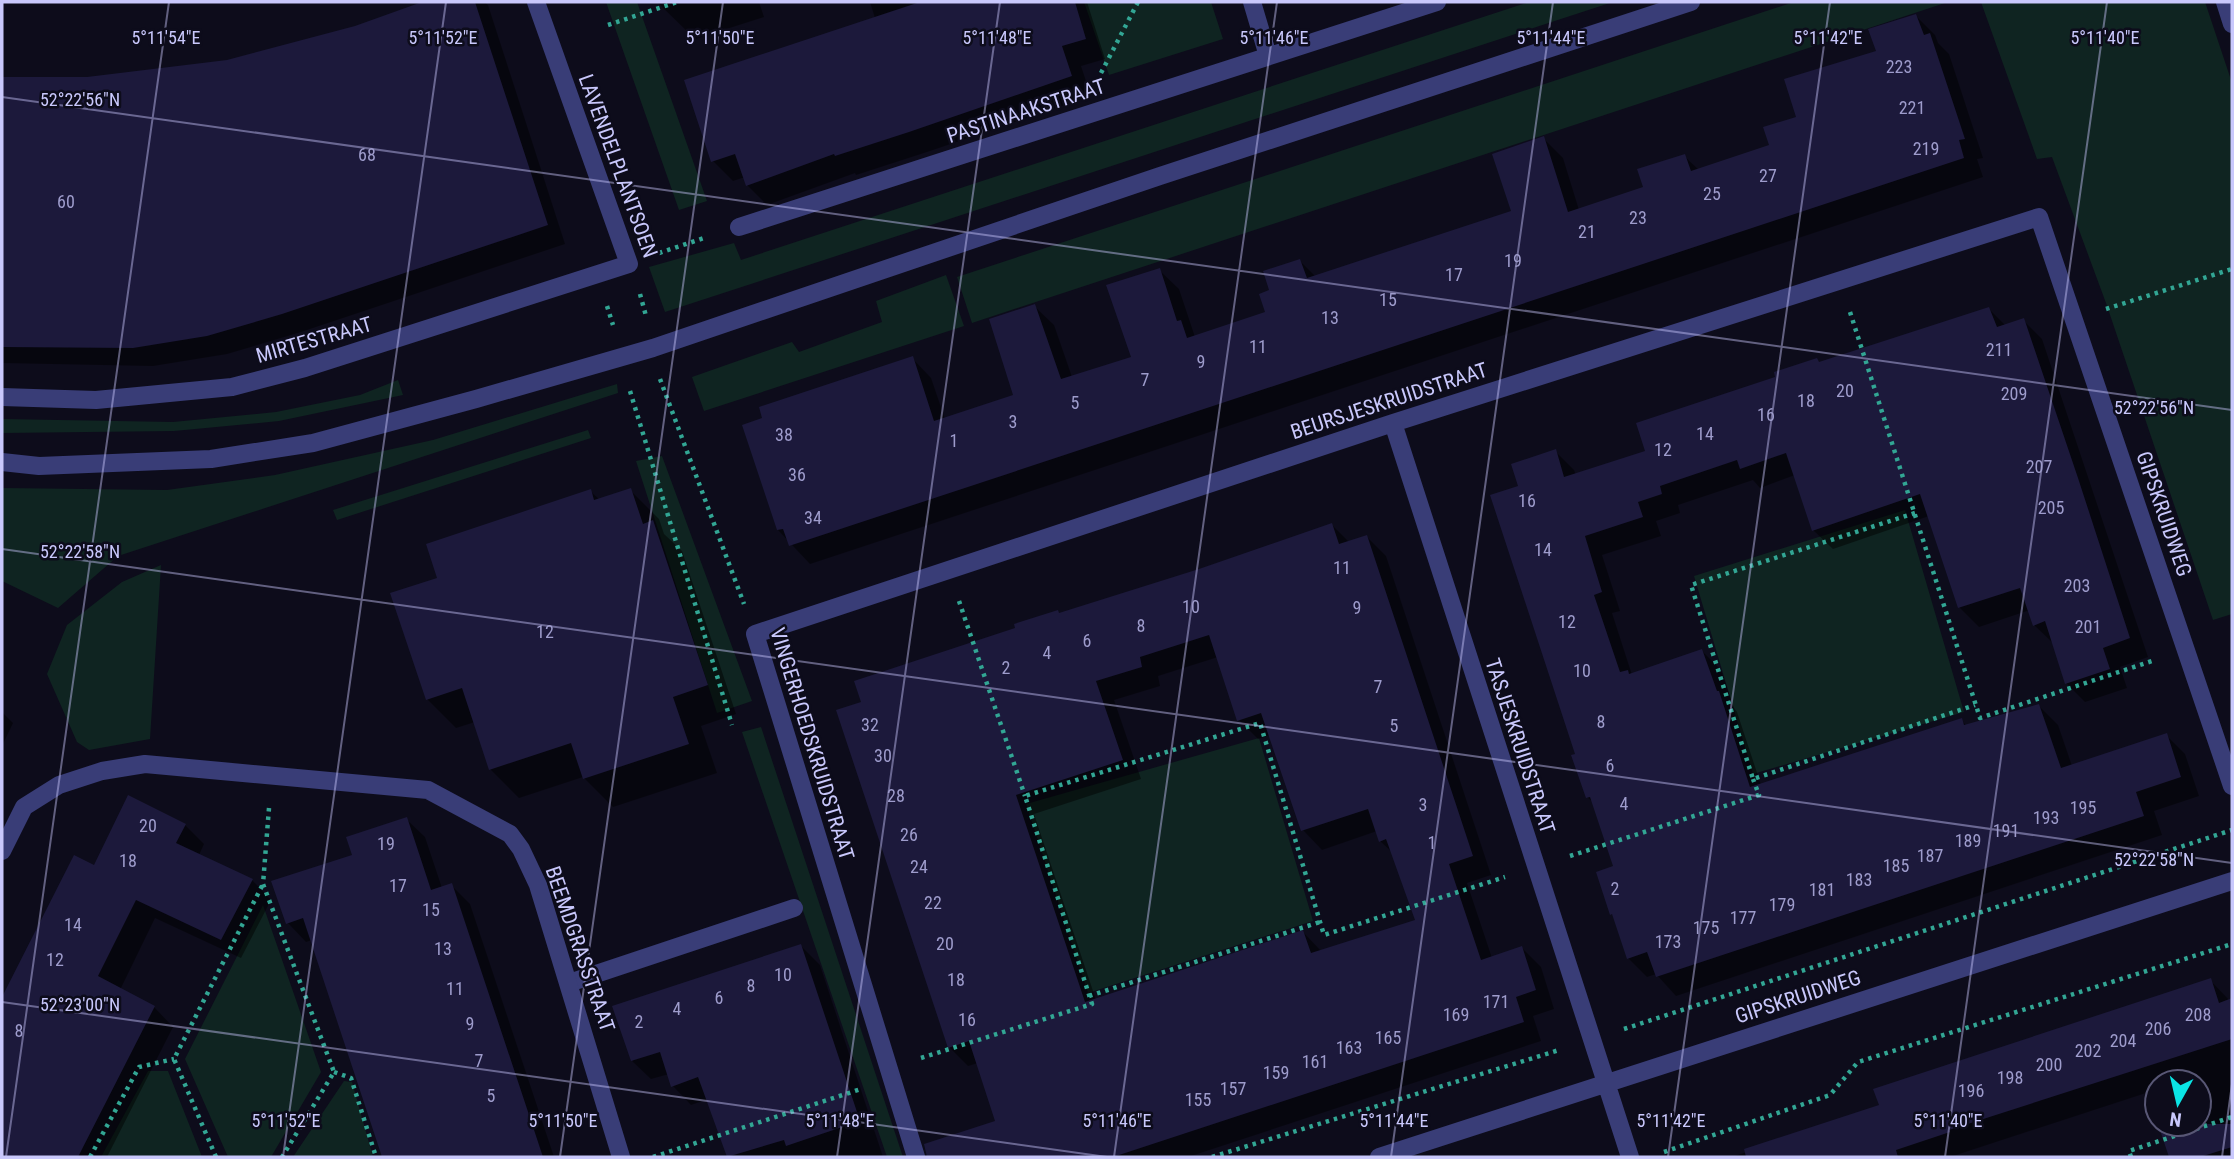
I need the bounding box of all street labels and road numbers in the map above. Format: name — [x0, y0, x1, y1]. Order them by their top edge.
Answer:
street label: LAVENDELPLANTSOEN — [574, 71, 662, 261]
street label: PASTINAAKSTRAAT — [944, 74, 1108, 148]
street label: MIRTESTRAAT — [253, 312, 375, 368]
street label: BEURSJESKRUIDSTRAAT — [1288, 358, 1491, 444]
street label: GIPSKRUIDWEG — [2131, 448, 2197, 580]
street label: VINGERHOEDSKRUIDSTRAAT — [765, 625, 859, 863]
street label: TASJESKRUIDSTRAAT — [1480, 655, 1560, 837]
street label: BEEMDGRASSTRAAT — [540, 863, 620, 1035]
street label: GIPSKRUIDWEG — [1732, 965, 1864, 1029]

